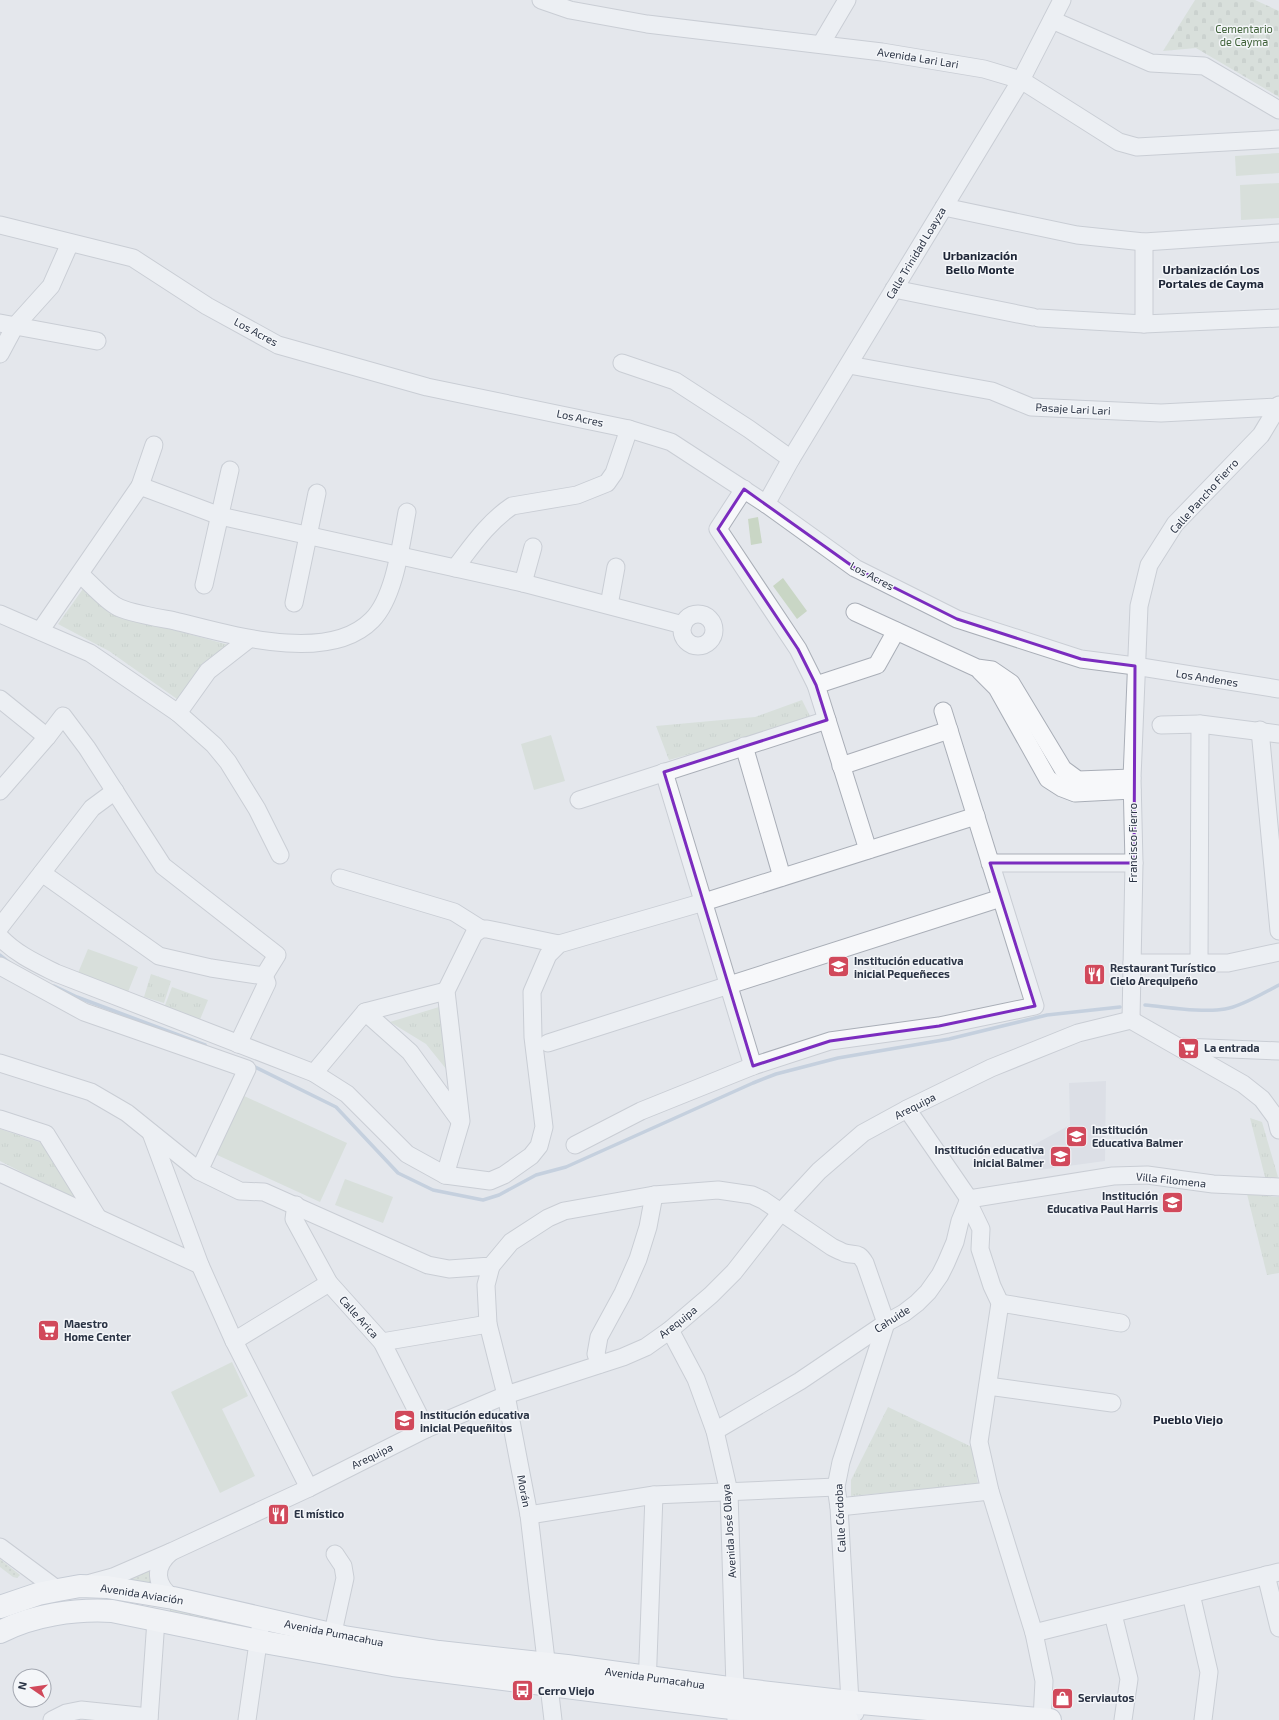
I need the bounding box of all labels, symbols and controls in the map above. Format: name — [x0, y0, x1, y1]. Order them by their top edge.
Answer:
park label: Cementario de Cayma — [1215, 22, 1273, 48]
street label: Avenida Lari Lari — [876, 45, 960, 70]
street label: Calle Trinidad Loayza — [883, 204, 948, 301]
district label: Urbanización Bello Monte — [943, 248, 1017, 276]
district label: Urbanización Los Portales de Cayma — [1158, 262, 1264, 291]
street label: Los Acres — [232, 315, 281, 349]
street label: Pasaje Lari Lari — [1035, 400, 1111, 418]
street label: Los Acres — [555, 406, 605, 429]
street label: Calle Pancho Fierro — [1167, 456, 1241, 536]
street label: Los Acres — [848, 559, 897, 593]
street label: Los Andenes — [1175, 666, 1240, 689]
street label: Francisco Fierro — [1126, 803, 1139, 883]
school or university icon: Institución educativa inicial Pequeñeces — [825, 954, 851, 980]
place label: Institución educativa inicial Pequeñeces — [854, 954, 963, 980]
restaurant icon: Restaurant Turístico Cielo Arequipeño — [1081, 961, 1107, 987]
place label: Restaurant Turístico Cielo Arequipeño — [1110, 961, 1217, 987]
supermarket icon: La entrada — [1175, 1035, 1201, 1061]
place label: La entrada — [1204, 1041, 1260, 1054]
street label: Arequipa — [892, 1090, 938, 1121]
school or university icon: Institución Educativa Balmer — [1064, 1123, 1090, 1149]
place label: Institución Educativa Balmer — [1092, 1123, 1183, 1149]
place label: Institución educativa inicial Balmer — [935, 1143, 1044, 1169]
school or university icon: Institución educativa inicial Balmer — [1047, 1143, 1073, 1169]
street label: Villa Filomena — [1135, 1169, 1207, 1190]
place label: Institución Educativa Paul Harris — [1047, 1189, 1158, 1215]
school or university icon: Institución Educativa Paul Harris — [1160, 1189, 1186, 1215]
street label: Calle Arica — [337, 1293, 382, 1340]
street label: Cahuide — [871, 1302, 912, 1335]
street label: Arequipa — [656, 1303, 699, 1340]
supermarket icon: Maestro Home Center — [35, 1317, 61, 1343]
place label: Maestro Home Center — [64, 1317, 131, 1343]
school or university icon: Institución educativa inicial Pequeñitos — [392, 1408, 418, 1434]
place label: Institución educativa inicial Pequeñitos — [420, 1408, 529, 1434]
district label: Pueblo Viejo — [1153, 1412, 1223, 1427]
street label: Arequipa — [349, 1440, 395, 1471]
street label: Morán — [515, 1474, 534, 1508]
street label: Calle Córdoba — [831, 1483, 848, 1553]
street label: Avenida José Olaya — [719, 1484, 738, 1579]
restaurant icon: El místico — [265, 1501, 291, 1527]
place label: El místico — [294, 1507, 345, 1520]
street label: Avenida Aviación — [100, 1581, 185, 1606]
street label: Avenida Pumacahua — [283, 1617, 385, 1649]
street label: Avenida Pumacahua — [604, 1664, 706, 1691]
north arrow — [12, 1668, 52, 1708]
bus stop icon: Cerro Viejo — [509, 1678, 535, 1704]
text: N — [15, 1680, 29, 1691]
place label: Cerro Viejo — [538, 1684, 595, 1698]
shop icon: Serviautos — [1050, 1685, 1076, 1711]
place label: Serviautos — [1078, 1691, 1134, 1704]

